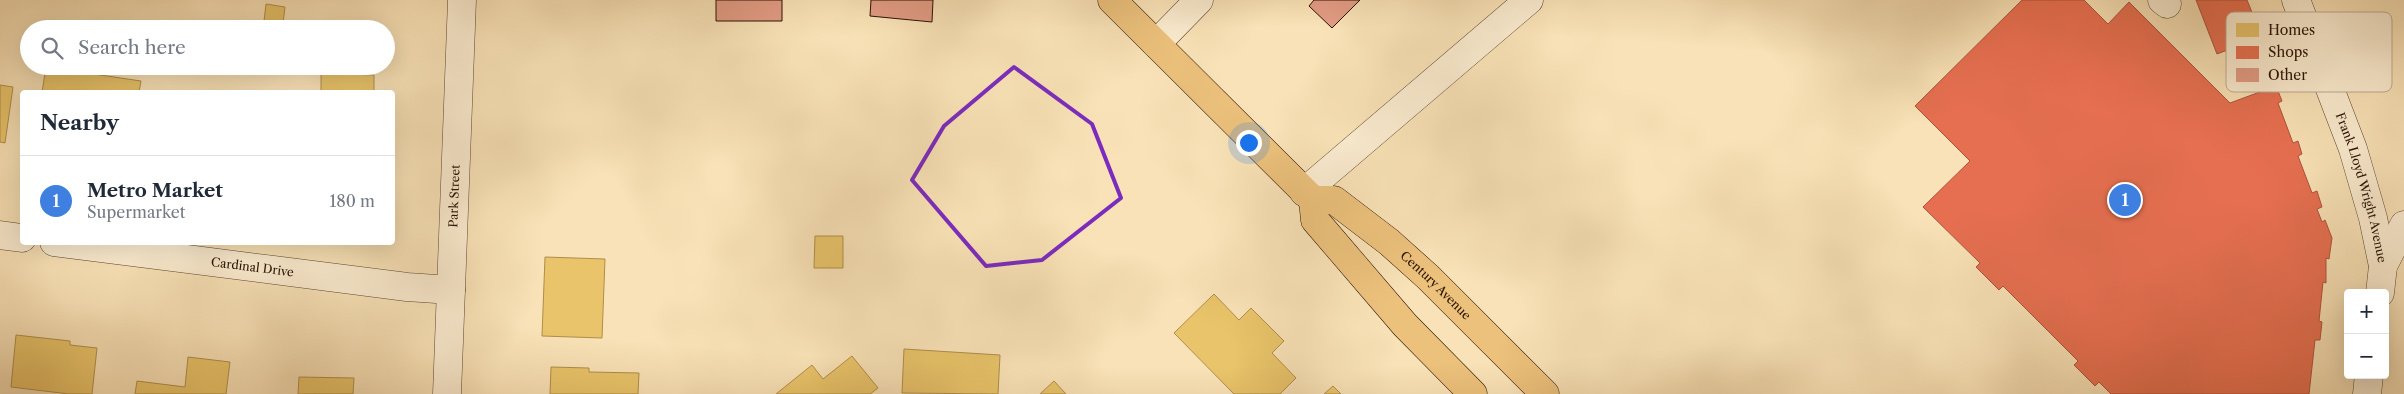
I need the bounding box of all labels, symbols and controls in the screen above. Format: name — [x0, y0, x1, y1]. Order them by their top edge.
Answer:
legend — [2226, 12, 2392, 92]
search box — [20, 20, 395, 75]
text: Homes — [2268, 21, 2315, 39]
icon: search — [38, 34, 66, 62]
text: Search here — [78, 36, 186, 59]
text: Shops — [2268, 43, 2308, 61]
text: Other — [2268, 66, 2307, 84]
text: Nearby — [40, 110, 119, 135]
street label: Frank Lloyd Wright Avenue — [2333, 110, 2390, 264]
your location — [1236, 130, 1262, 156]
street label: Park Street — [445, 164, 463, 228]
text: Metro Market — [87, 179, 223, 202]
pin: 1 — [2109, 181, 2141, 219]
text: 1 — [52, 191, 60, 211]
text: 180 m — [329, 191, 375, 211]
text: Supermarket — [87, 202, 185, 222]
street label: Century Avenue — [1398, 248, 1474, 323]
street label: Cardinal Drive — [210, 254, 295, 280]
map controls — [2344, 289, 2389, 379]
button: + — [2344, 289, 2389, 334]
button: − — [2344, 334, 2389, 379]

